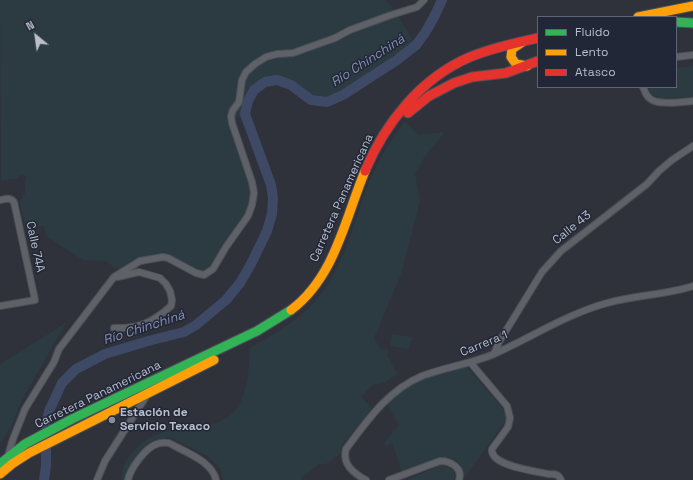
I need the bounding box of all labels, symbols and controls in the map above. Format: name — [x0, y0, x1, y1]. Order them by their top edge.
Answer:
north arrow — [16, 16, 56, 56]
legend — [537, 16, 677, 88]
text: N — [24, 18, 37, 33]
text: Fluido — [575, 24, 610, 40]
water label: Río Chinchiná — [328, 31, 408, 91]
text: Lento — [575, 44, 609, 60]
text: Atasco — [575, 64, 616, 80]
street label: Carretera Panamericana — [307, 132, 377, 264]
street label: Calle 43 — [550, 208, 594, 248]
street label: Calle 74A — [23, 220, 47, 274]
water label: Río Chinchiná — [101, 308, 187, 348]
street label: Carrera 1 — [458, 328, 510, 360]
street label: Carretera Panamericana — [33, 358, 163, 432]
place label: Estación de Servicio Texaco — [120, 406, 210, 434]
marker: Estación de Servicio Texaco — [107, 415, 117, 425]

